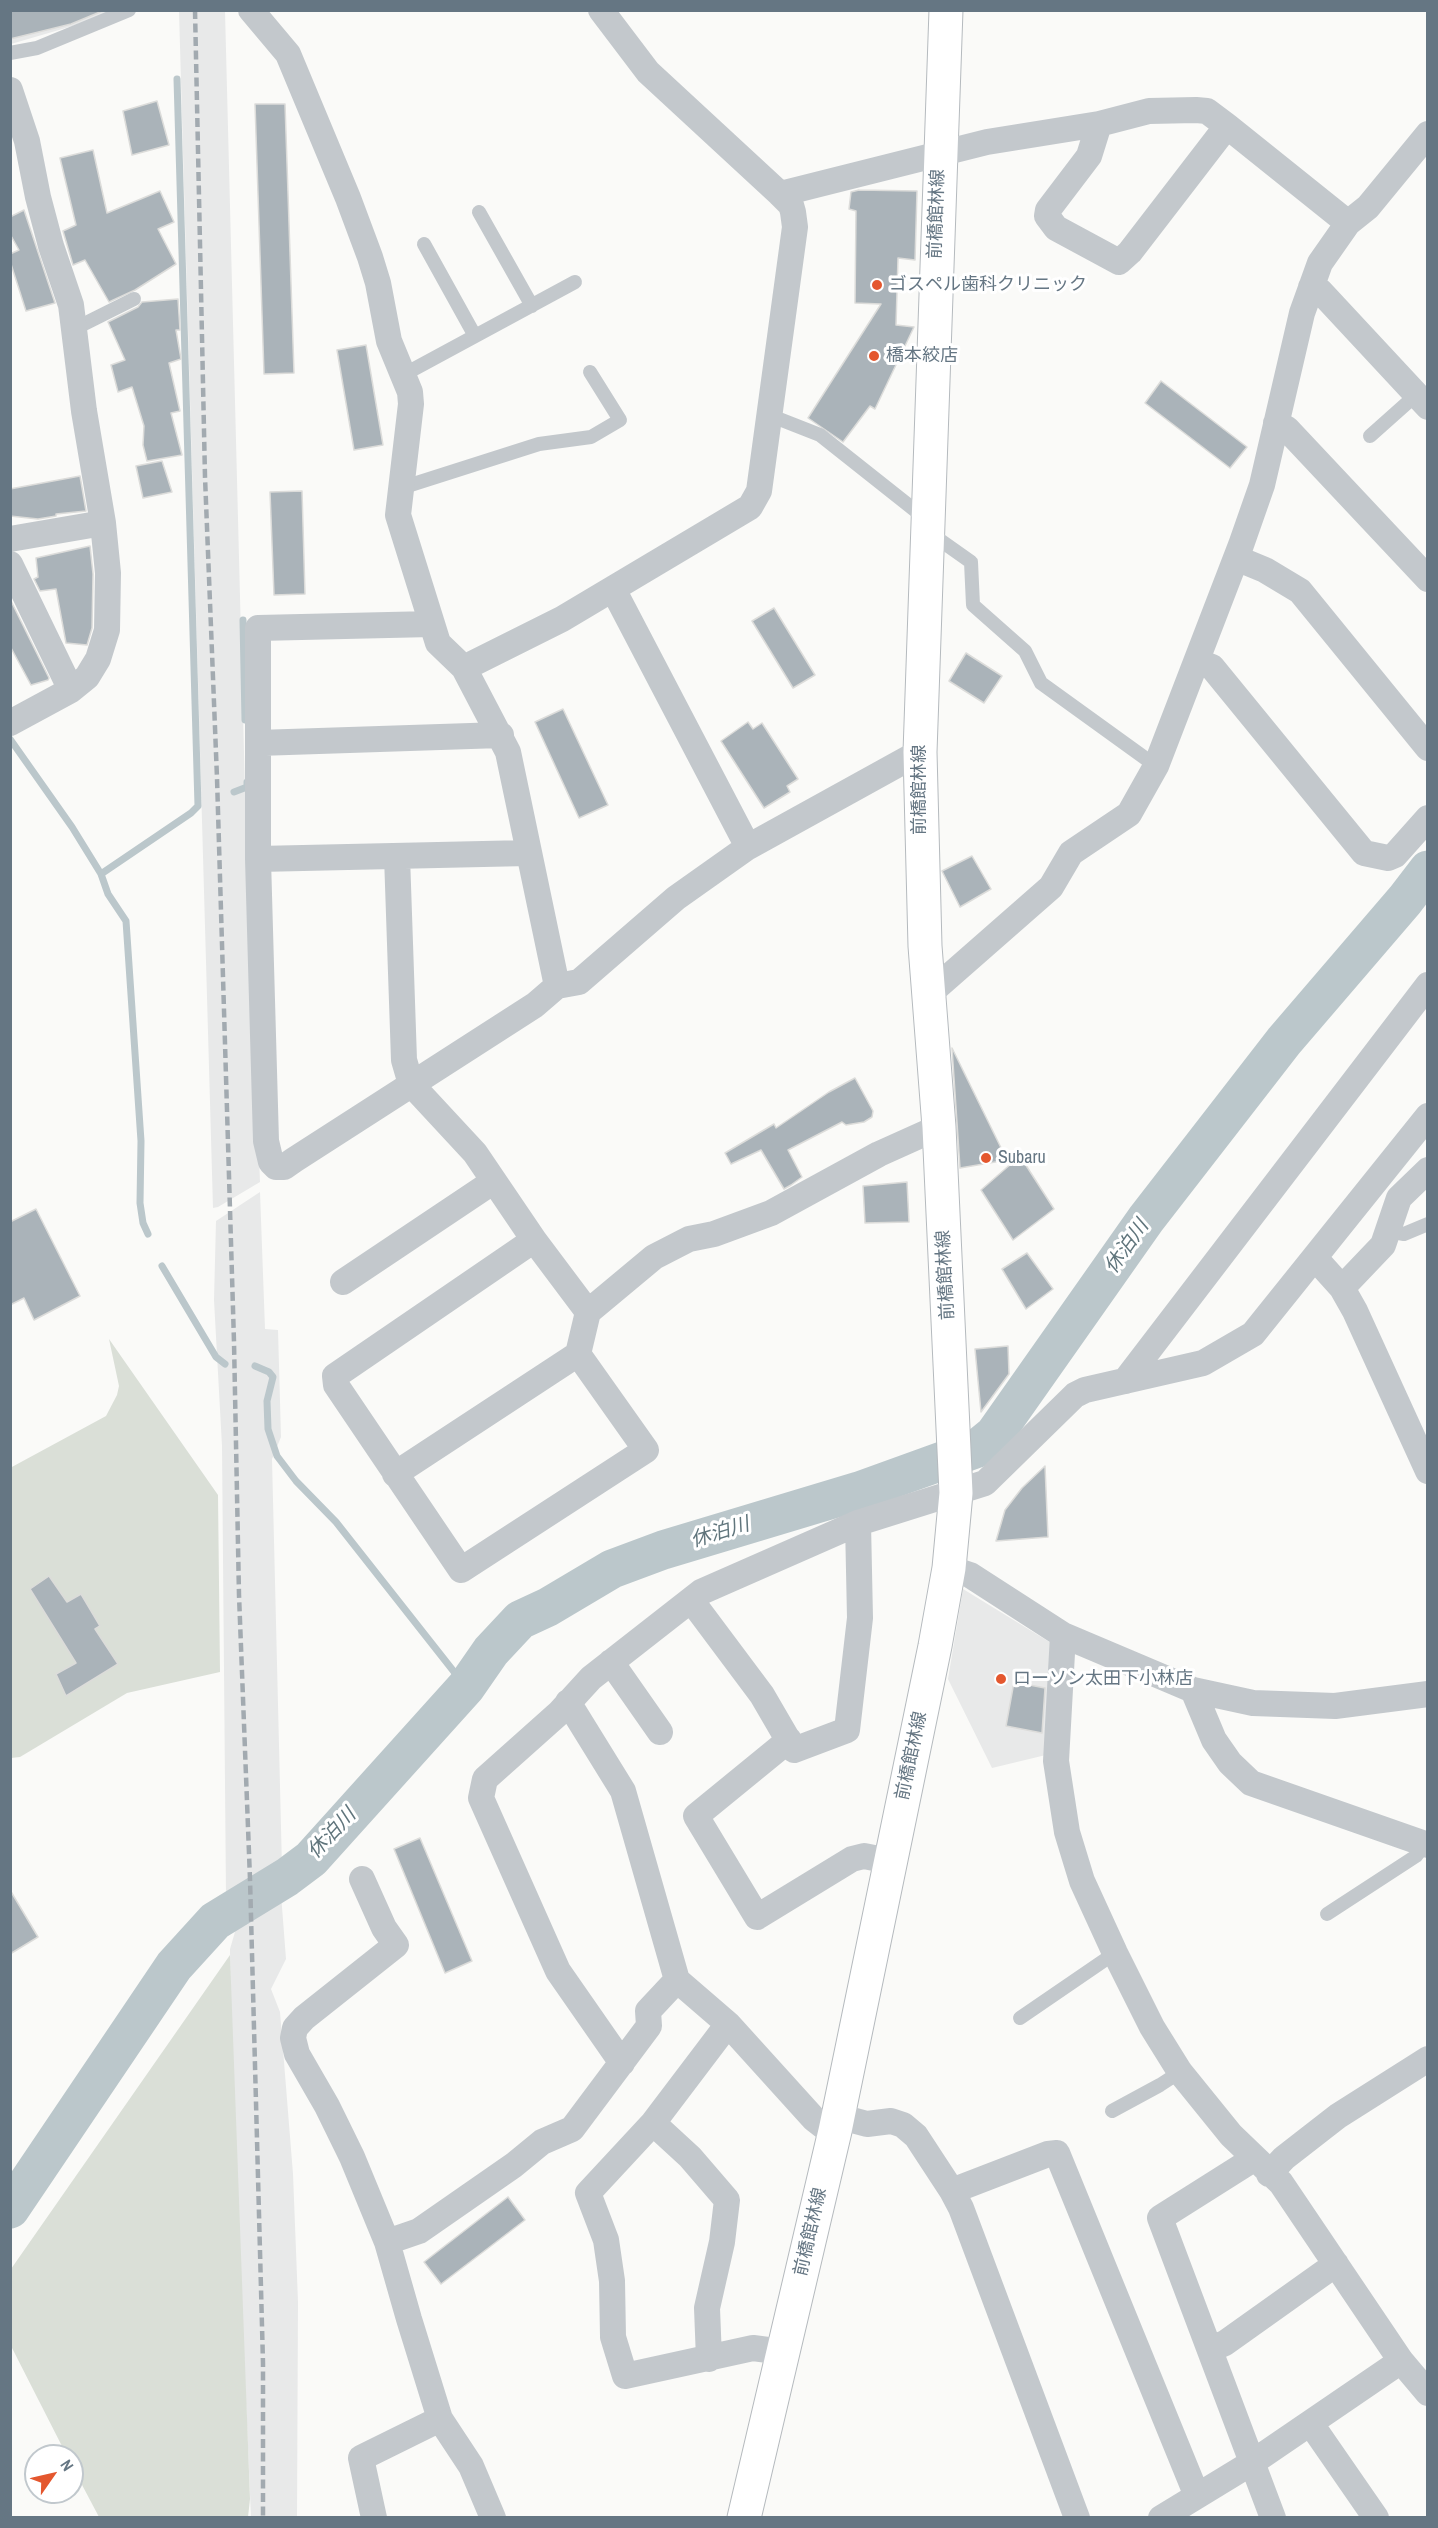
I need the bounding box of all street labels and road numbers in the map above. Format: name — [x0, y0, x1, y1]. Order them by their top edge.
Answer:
street label: 前橋館林線 — [925, 169, 949, 259]
street label: 前橋館林線 — [909, 745, 931, 835]
street label: 前橋館林線 — [933, 1229, 959, 1321]
street label: 前橋館林線 — [892, 1710, 932, 1802]
street label: 前橋館林線 — [790, 2186, 832, 2278]

